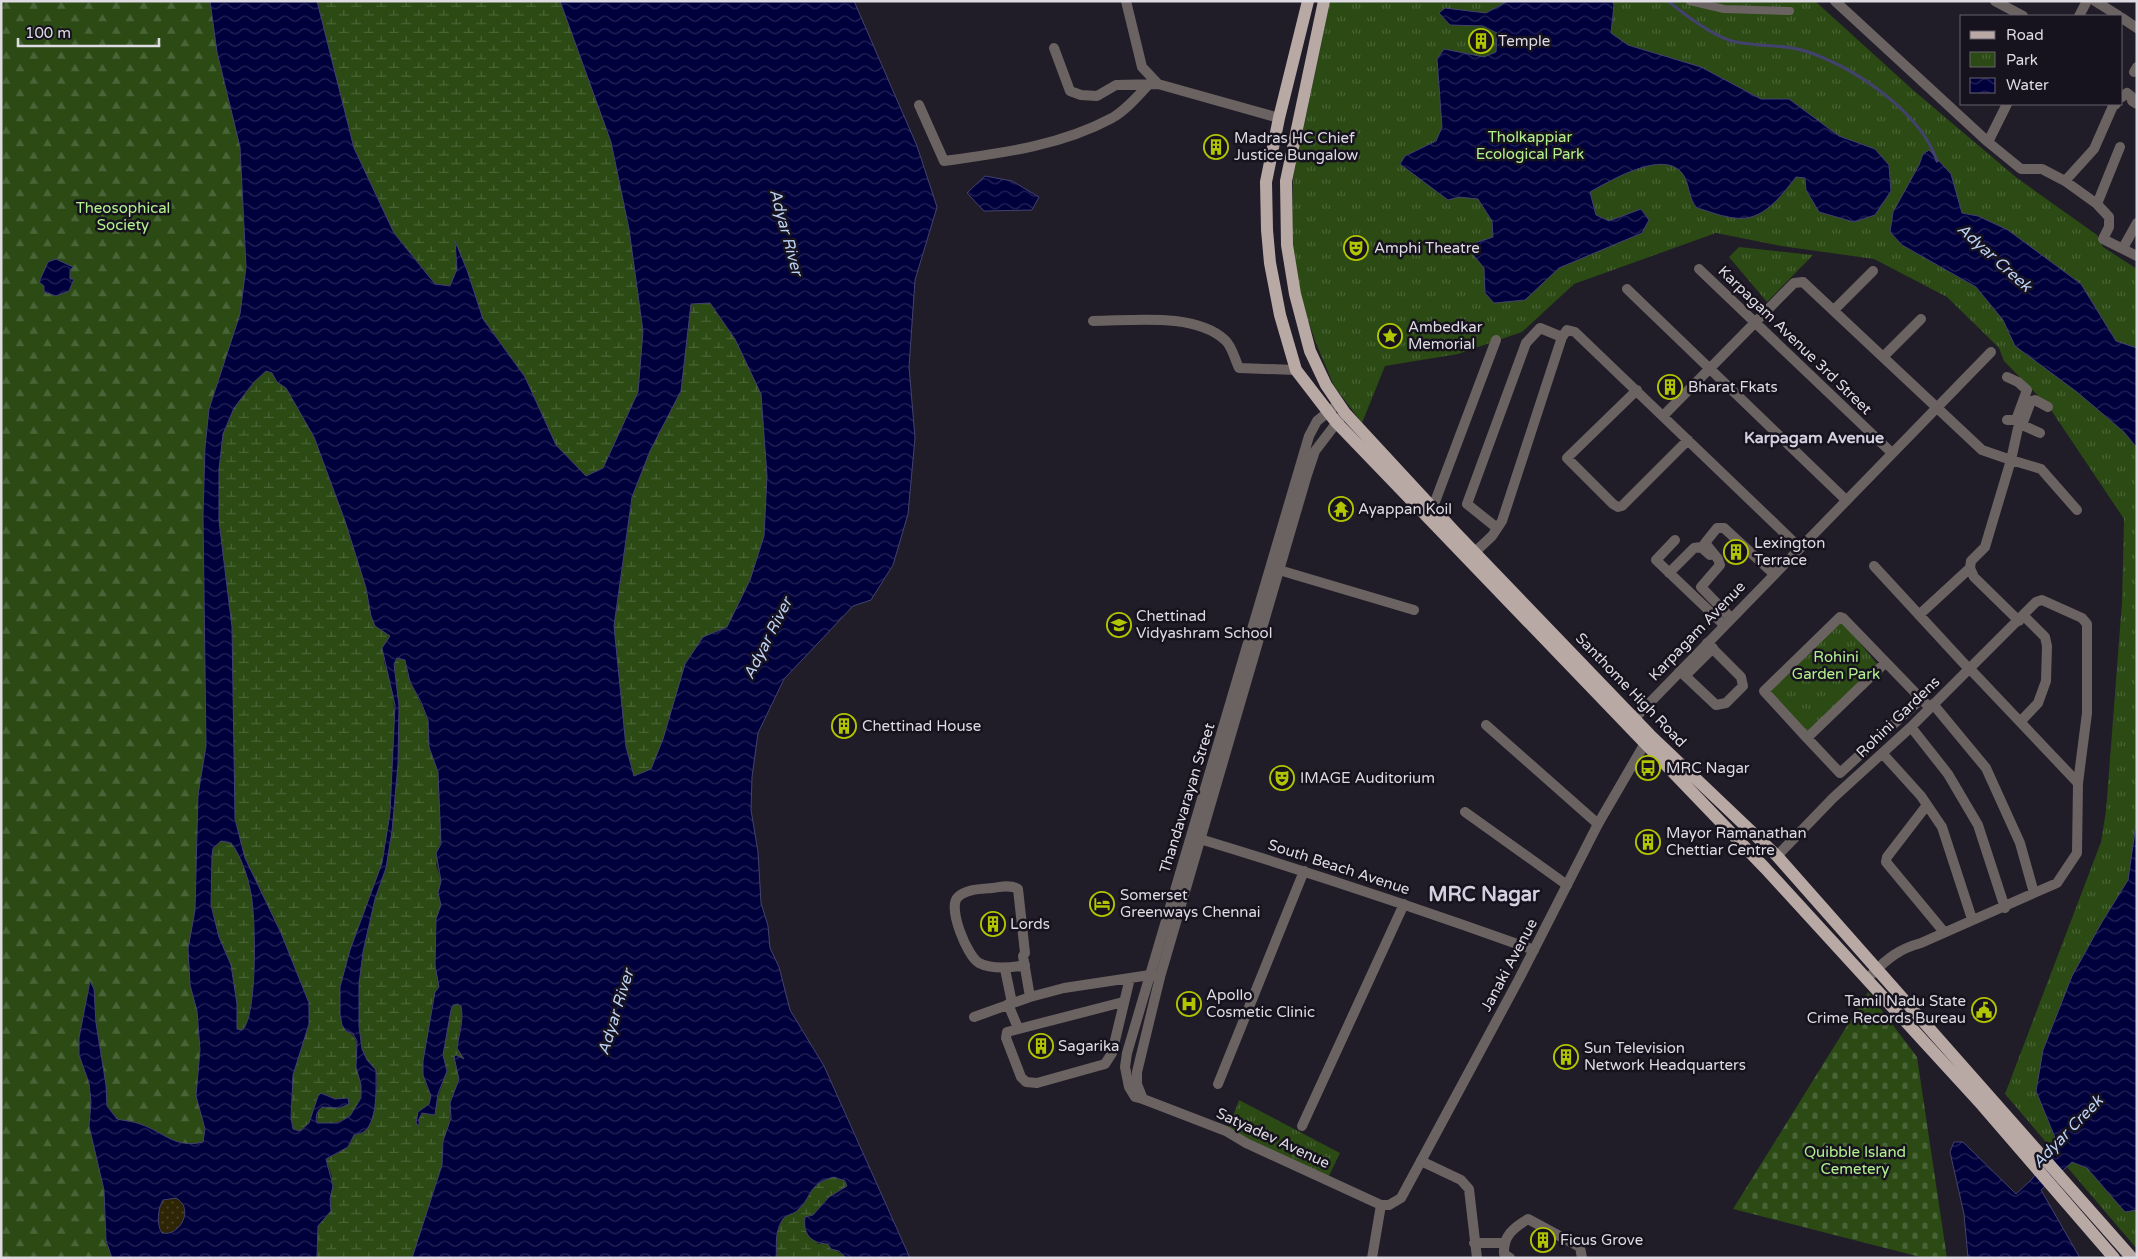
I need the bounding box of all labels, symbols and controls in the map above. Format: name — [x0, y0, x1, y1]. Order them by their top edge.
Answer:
scale bar — [18, 15, 159, 47]
legend — [1960, 15, 2123, 105]
text: 100 m — [25, 24, 71, 42]
text: Road — [2006, 26, 2044, 44]
building icon: Temple — [1468, 28, 1494, 54]
place label: Temple — [1498, 32, 1550, 50]
text: Park — [2006, 51, 2038, 69]
text: Water — [2006, 76, 2049, 94]
park label: Tholkappiar Ecological Park — [1476, 128, 1584, 163]
place label: Madras HC Chief Justice Bungalow — [1234, 129, 1358, 164]
building icon: Madras HC Chief Justice Bungalow — [1203, 134, 1229, 160]
water label: Adyar River — [765, 187, 808, 279]
park label: Theosophical Society — [76, 199, 170, 234]
water label: Adyar Creek — [1953, 219, 2037, 297]
theatre icon: Amphi Theatre — [1343, 235, 1369, 261]
place label: Amphi Theatre — [1374, 239, 1480, 257]
street label: Karpagam Avenue 3rd Street — [1714, 262, 1876, 418]
place label: Ambedkar Memorial — [1408, 318, 1483, 353]
place icon: Ambedkar Memorial — [1377, 323, 1403, 349]
building icon: Bharat Fkats — [1657, 374, 1683, 400]
place label: Bharat Fkats — [1688, 378, 1778, 396]
district label: Karpagam Avenue — [1744, 428, 1884, 448]
temple icon: Ayappan Koil — [1328, 496, 1354, 522]
place label: Ayappan Koil — [1358, 500, 1452, 518]
place label: Lexington Terrace — [1754, 534, 1825, 569]
building icon: Lexington Terrace — [1723, 539, 1749, 565]
street label: Karpagam Avenue — [1645, 577, 1749, 685]
water label: Adyar River — [739, 593, 798, 682]
place label: Chettinad Vidyashram School — [1136, 607, 1272, 642]
school or university icon: Chettinad Vidyashram School — [1106, 612, 1132, 638]
street label: Santhome High Road — [1572, 629, 1690, 751]
park label: Rohini Garden Park — [1792, 648, 1880, 683]
street label: Rohini Gardens — [1853, 673, 1943, 761]
building icon: Chettinad House — [831, 713, 857, 739]
place label: Chettinad House — [862, 717, 981, 735]
street label: Thandavarayan Street — [1156, 720, 1219, 875]
bus stop icon: MRC Nagar — [1635, 755, 1661, 781]
place label: MRC Nagar — [1666, 759, 1750, 777]
theatre icon: IMAGE Auditorium — [1269, 765, 1295, 791]
place label: IMAGE Auditorium — [1300, 769, 1435, 787]
place label: Mayor Ramanathan Chettiar Centre — [1666, 824, 1807, 859]
building icon: Mayor Ramanathan Chettiar Centre — [1635, 829, 1661, 855]
street label: South Beach Avenue — [1266, 836, 1412, 898]
district label: MRC Nagar — [1428, 883, 1540, 907]
place label: Somerset Greenways Chennai — [1120, 886, 1261, 921]
hotel icon: Somerset Greenways Chennai — [1089, 891, 1115, 917]
building icon: Lords — [980, 911, 1006, 937]
place label: Lords — [1010, 915, 1050, 933]
street label: Janaki Avenue — [1477, 916, 1541, 1014]
water label: Adyar River — [593, 965, 639, 1058]
place label: Apollo Cosmetic Clinic — [1206, 986, 1315, 1021]
hospital icon: Apollo Cosmetic Clinic — [1176, 991, 1202, 1017]
place label: Tamil Nadu State Crime Records Bureau — [1807, 992, 1966, 1027]
public building icon: Tamil Nadu State Crime Records Bureau — [1971, 997, 1997, 1023]
building icon: Sagarika — [1028, 1033, 1054, 1059]
place label: Sagarika — [1058, 1037, 1120, 1055]
place label: Sun Television Network Headquarters — [1584, 1039, 1746, 1074]
building icon: Sun Television Network Headquarters — [1553, 1044, 1579, 1070]
water label: Adyar Creek — [2028, 1090, 2108, 1172]
street label: Satyadev Avenue — [1213, 1104, 1333, 1172]
park label: Quibble Island Cemetery — [1804, 1143, 1906, 1178]
building icon: Ficus Grove — [1530, 1227, 1556, 1253]
place label: Ficus Grove — [1560, 1231, 1643, 1249]

